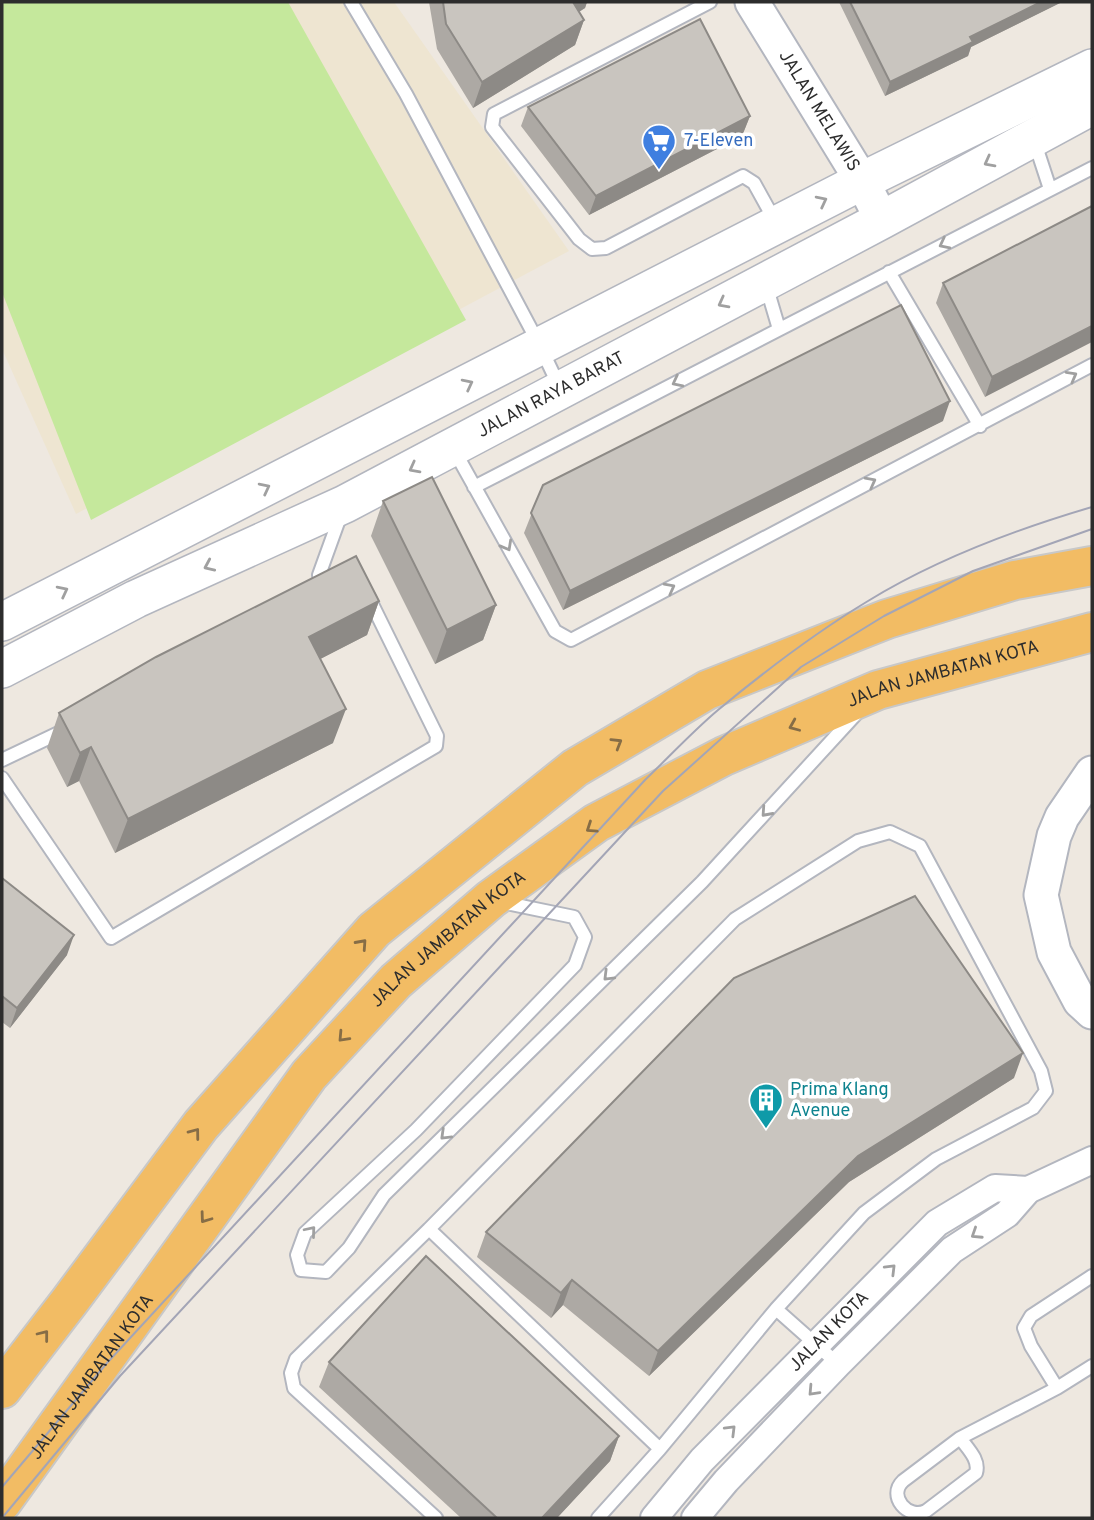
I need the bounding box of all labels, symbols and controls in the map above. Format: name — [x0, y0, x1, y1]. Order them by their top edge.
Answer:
street label: JALAN MELAWIS — [773, 46, 865, 176]
supermarket icon: 7-Eleven — [640, 122, 678, 171]
place label: 7-Eleven — [684, 130, 753, 153]
one-way arrow — [984, 154, 997, 168]
one-way arrow — [815, 196, 827, 209]
one-way arrow — [939, 235, 951, 249]
one-way arrow — [718, 295, 730, 308]
street label: JALAN RAYA BARAT — [474, 347, 629, 443]
one-way arrow — [1065, 371, 1077, 384]
one-way arrow — [672, 374, 684, 387]
one-way arrow — [460, 379, 473, 393]
one-way arrow — [409, 459, 422, 473]
one-way arrow — [864, 477, 877, 491]
one-way arrow — [258, 482, 270, 496]
one-way arrow — [499, 539, 512, 552]
one-way arrow — [204, 558, 216, 572]
one-way arrow — [663, 583, 675, 596]
one-way arrow — [55, 586, 68, 600]
street label: JALAN JAMBATAN KOTA — [844, 635, 1041, 713]
one-way arrow — [789, 718, 801, 732]
one-way arrow — [609, 739, 622, 752]
one-way arrow — [762, 804, 774, 817]
one-way arrow — [586, 819, 599, 832]
street label: JALAN JAMBATAN KOTA — [366, 866, 531, 1013]
one-way arrow — [354, 940, 366, 953]
one-way arrow — [603, 967, 616, 980]
one-way arrow — [339, 1029, 352, 1042]
place label: Prima Klang Avenue — [790, 1079, 889, 1123]
building icon: Prima Klang Avenue — [747, 1081, 785, 1130]
one-way arrow — [441, 1126, 454, 1139]
one-way arrow — [187, 1129, 199, 1141]
one-way arrow — [201, 1210, 213, 1223]
one-way arrow — [971, 1225, 984, 1238]
one-way arrow — [302, 1226, 315, 1239]
one-way arrow — [883, 1264, 896, 1277]
street label: JALAN KOTA — [784, 1286, 874, 1377]
street label: JALAN JAMBATAN KOTA — [25, 1290, 159, 1464]
one-way arrow — [35, 1330, 48, 1343]
one-way arrow — [808, 1383, 821, 1396]
one-way arrow — [723, 1425, 736, 1438]

